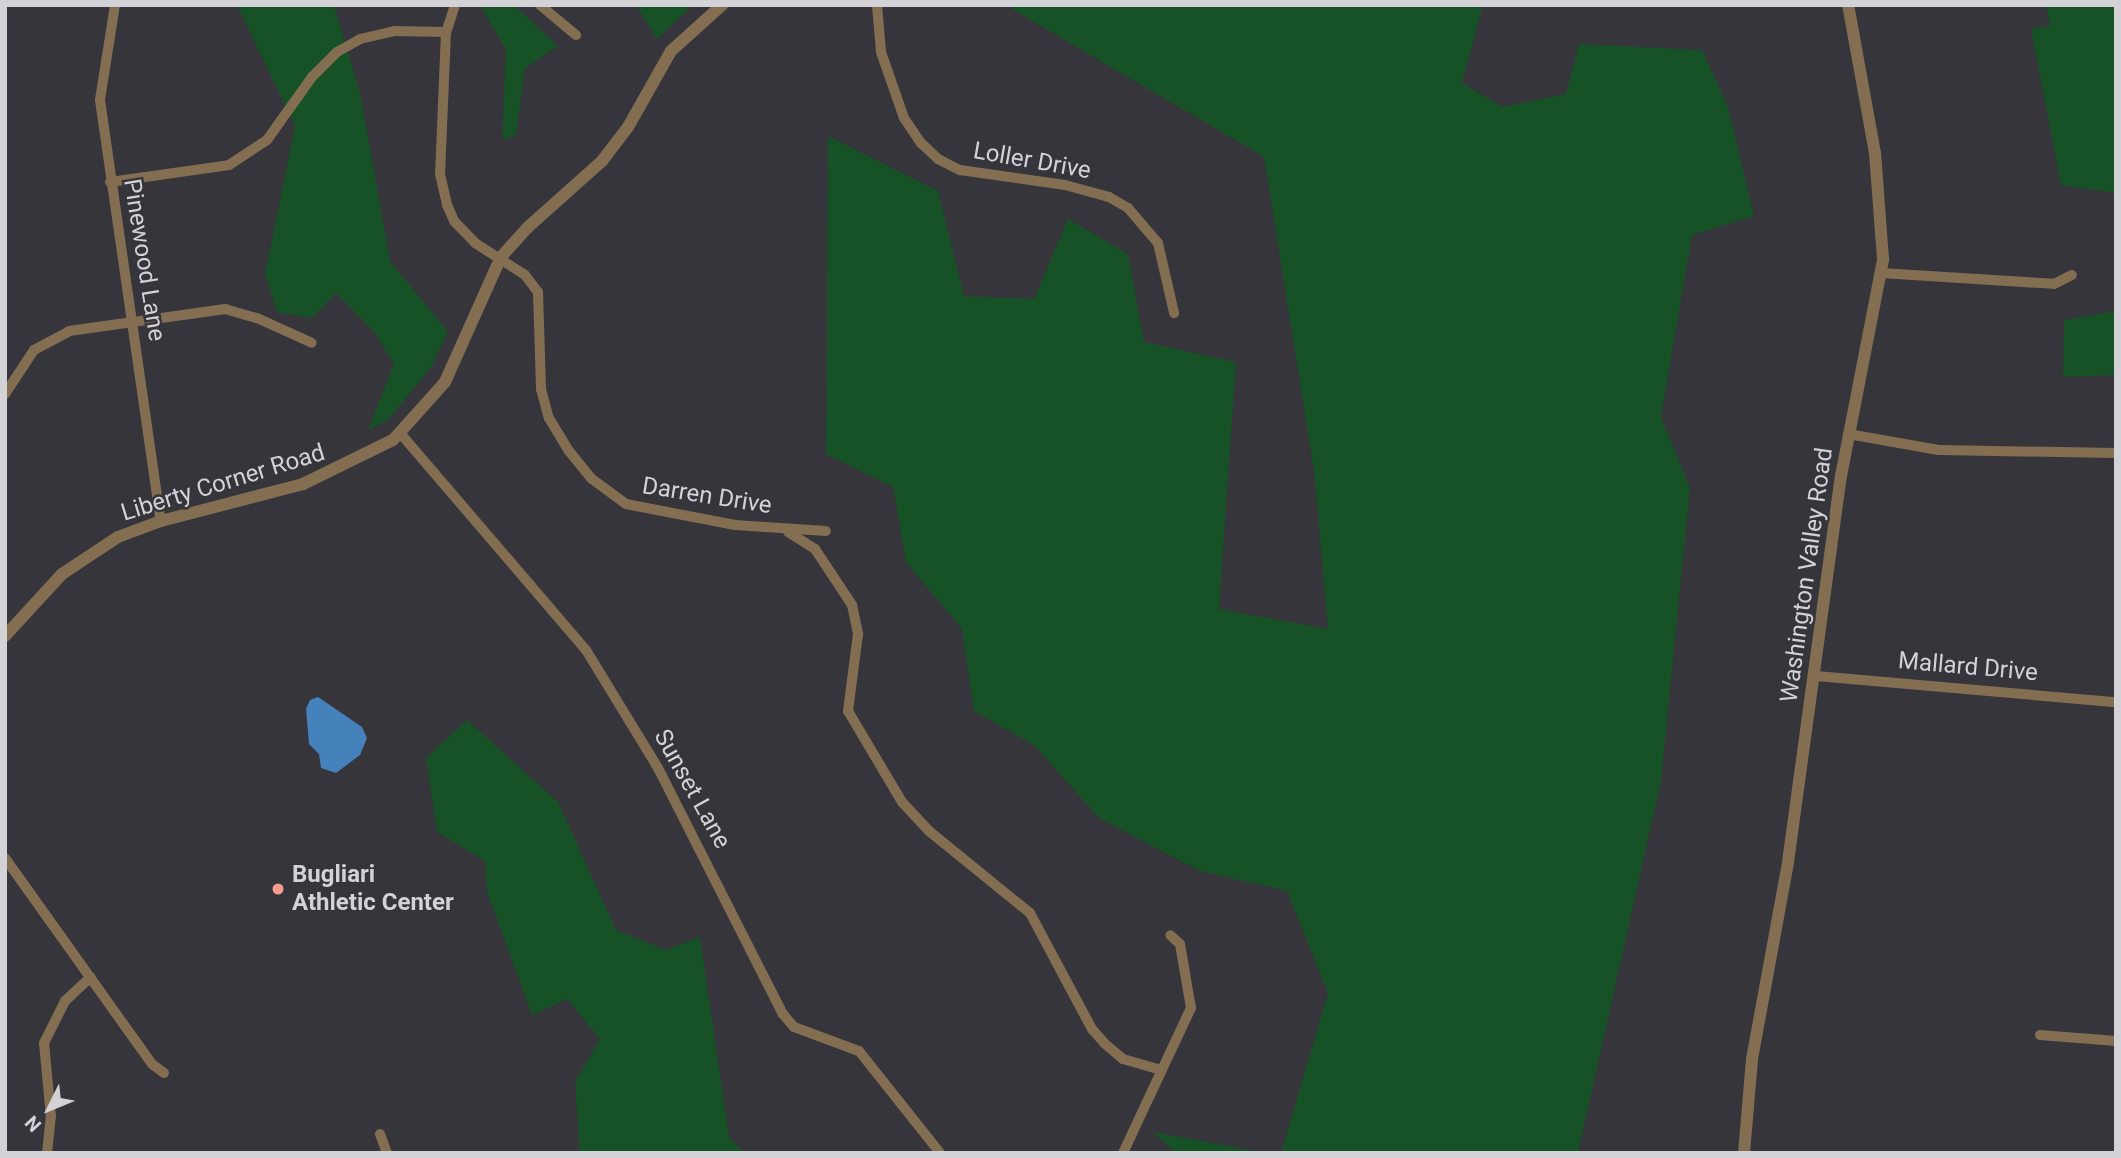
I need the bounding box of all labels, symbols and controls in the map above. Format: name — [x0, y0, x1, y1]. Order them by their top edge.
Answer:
street label: Loller Drive — [971, 136, 1093, 186]
street label: Pinewood Lane — [117, 177, 171, 343]
street label: Liberty Corner Road — [118, 438, 328, 528]
street label: Washington Valley Road — [1775, 446, 1839, 704]
street label: Darren Drive — [640, 472, 774, 520]
street label: Mallard Drive — [1897, 647, 2039, 687]
street label: Sunset Lane — [648, 724, 736, 854]
place label: Bugliari Athletic Center — [292, 861, 454, 917]
marker: Bugliari Athletic Center — [270, 881, 286, 897]
north arrow — [14, 1074, 84, 1144]
text: N — [20, 1111, 46, 1136]

